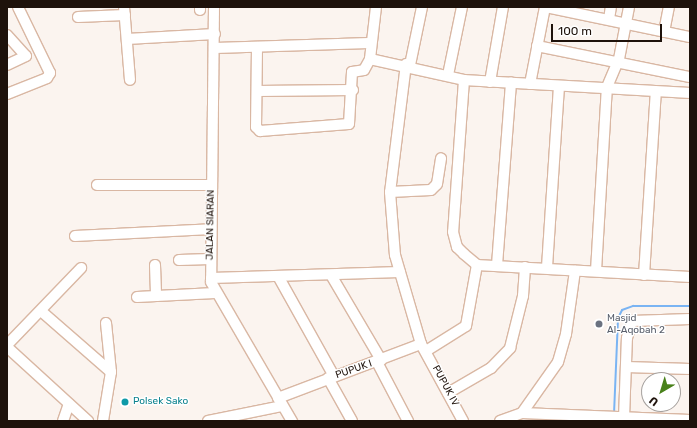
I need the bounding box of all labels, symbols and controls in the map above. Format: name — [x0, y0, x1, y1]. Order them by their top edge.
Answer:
scale bar — [553, 16, 664, 42]
text: 100 m — [558, 24, 592, 38]
street label: JALAN SIARAN — [204, 190, 218, 260]
place label: Masjid Al-Aqobah 2 — [607, 312, 665, 336]
marker: Masjid Al-Aqobah 2 — [594, 319, 604, 329]
street label: PUPUK I — [334, 358, 374, 382]
street label: PUPUK IV — [429, 363, 461, 409]
north arrow — [641, 372, 681, 412]
text: U — [647, 393, 661, 409]
place label: Polsek Sako — [133, 396, 188, 408]
marker: Polsek Sako — [120, 397, 130, 407]

